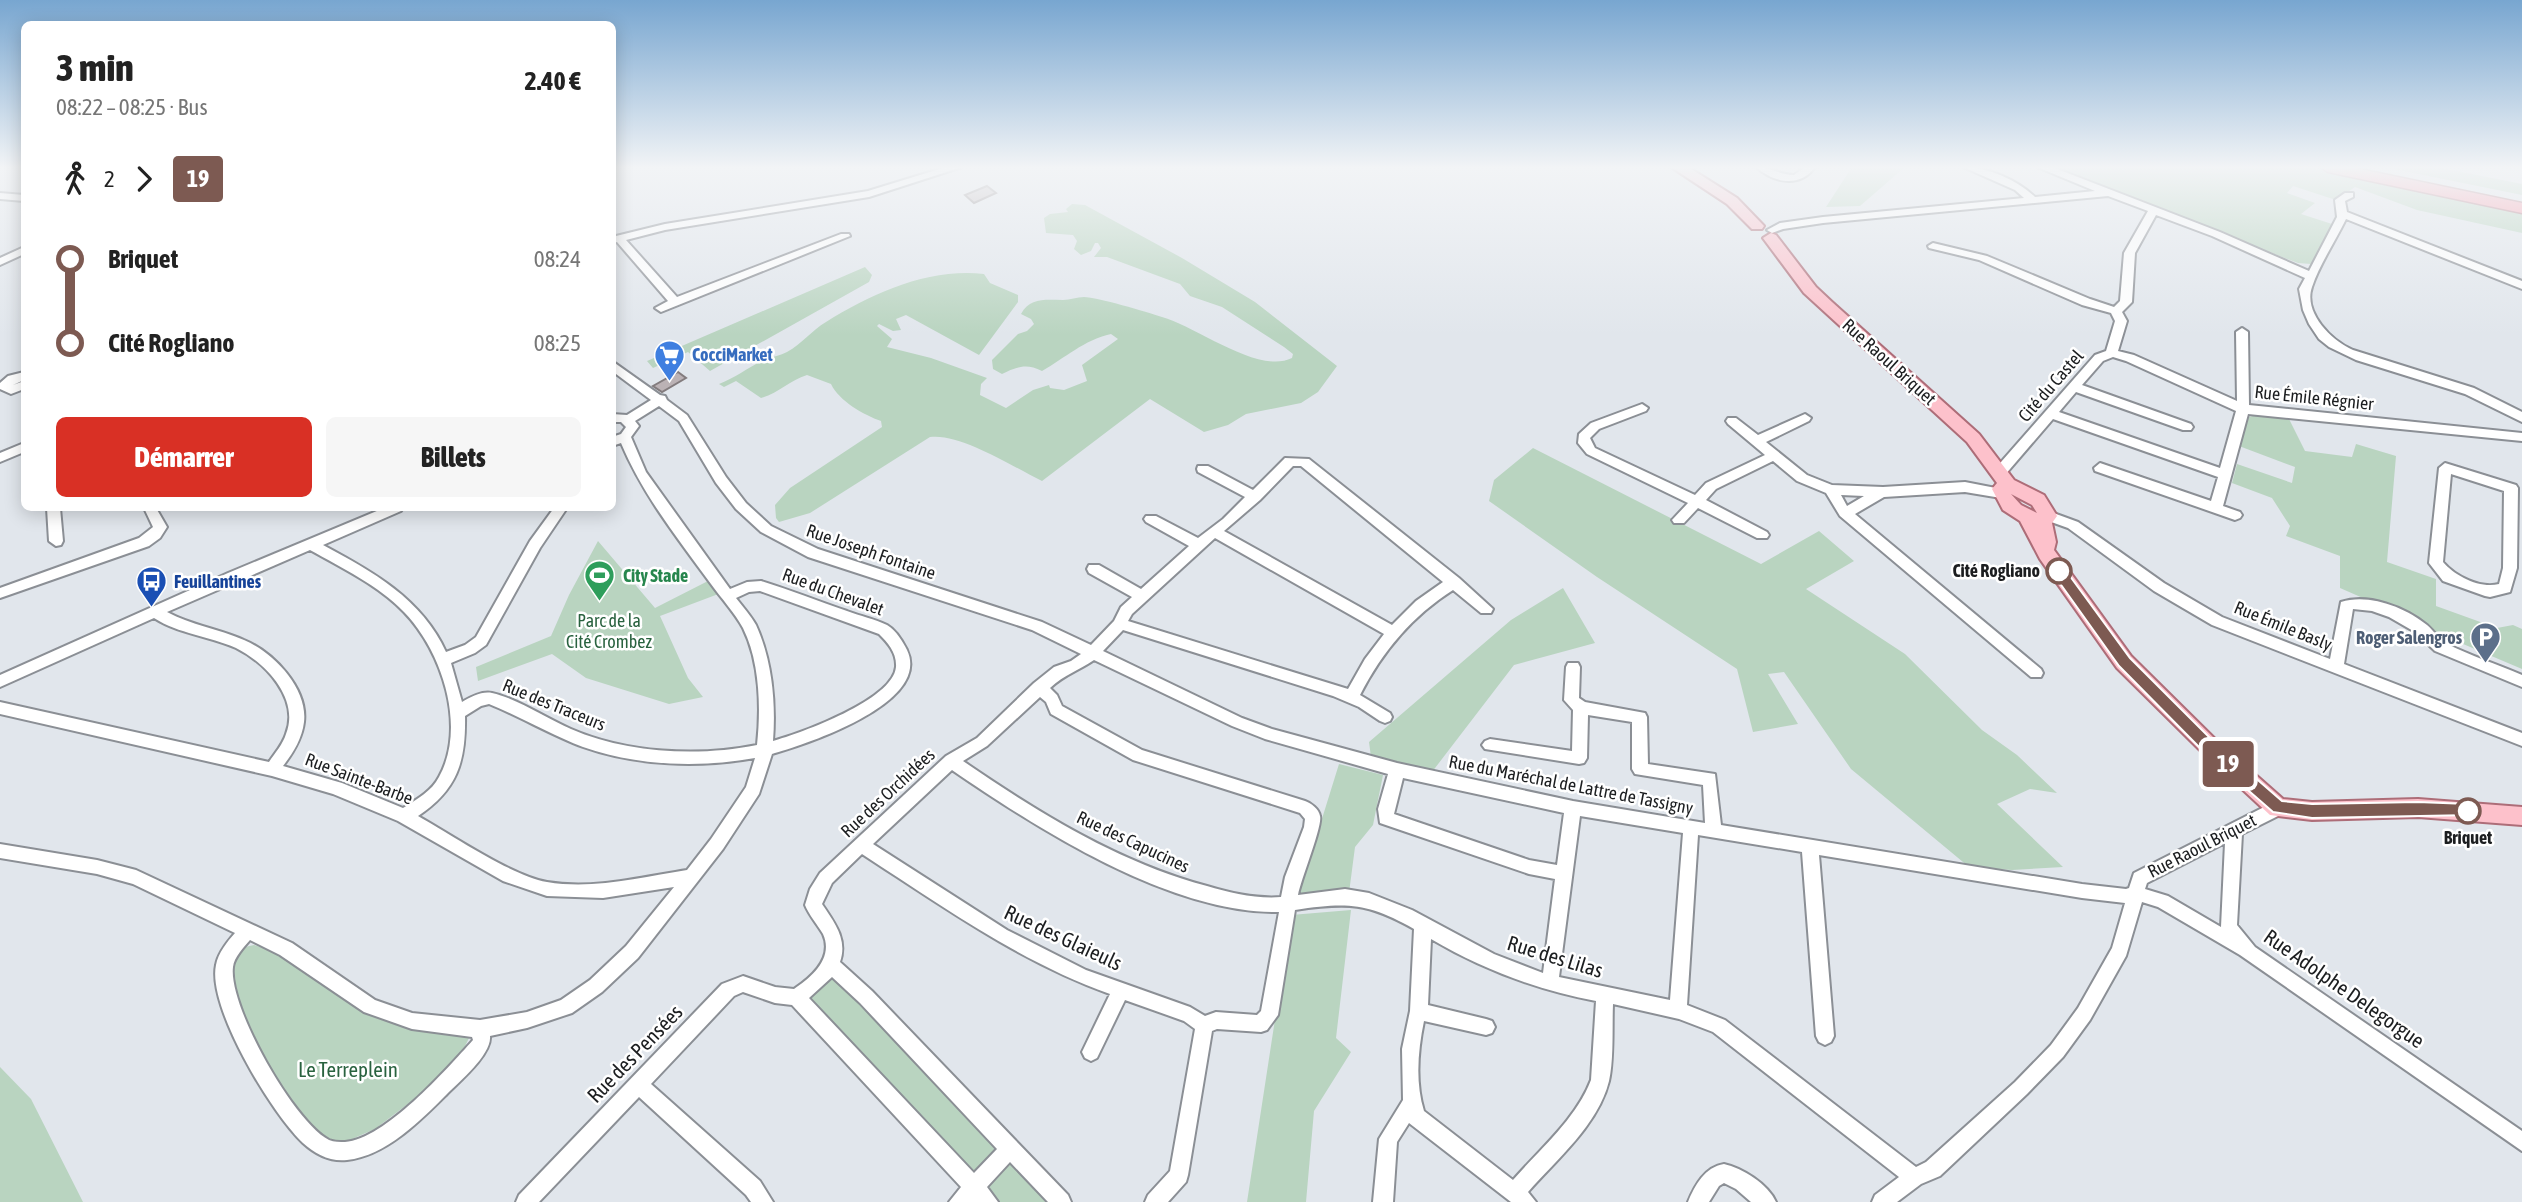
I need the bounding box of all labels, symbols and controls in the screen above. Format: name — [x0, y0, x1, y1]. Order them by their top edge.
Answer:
text: 3 min — [56, 46, 134, 89]
text: 2.40 € — [524, 66, 581, 96]
text: 08:22 – 08:25 · Bus — [56, 94, 208, 120]
icon: walk — [56, 160, 94, 198]
icon: forward — [125, 160, 163, 198]
text: 19 — [187, 165, 209, 192]
text: 2 — [104, 166, 115, 192]
text: Briquet — [108, 244, 178, 274]
text: 08:24 — [534, 246, 581, 272]
street label: Rue Raoul Briquet — [1838, 314, 1940, 409]
text: Cité Rogliano — [108, 328, 234, 358]
text: 08:25 — [534, 330, 581, 356]
supermarket icon: CocciMarket — [652, 338, 686, 382]
place label: CocciMarket — [692, 344, 773, 365]
street label: Cité du Castel — [2014, 345, 2088, 426]
street label: Rue Émile Régnier — [2253, 381, 2375, 414]
button: Démarrer — [56, 417, 312, 497]
button: Billets — [326, 417, 581, 497]
street label: Rue Joseph Fontaine — [804, 520, 939, 584]
marker: Cité Rogliano — [2046, 558, 2072, 584]
sports icon: City Stade — [583, 559, 617, 603]
place label: Cité Rogliano — [1952, 560, 2040, 581]
street label: Rue du Chevalet — [780, 563, 887, 620]
bus stop icon: Feuillantines — [134, 565, 168, 609]
place label: City Stade — [623, 565, 688, 586]
place label: Feuillantines — [174, 571, 262, 592]
street label: Rue Émile Basly — [2231, 596, 2335, 655]
park label: Parc de la Cité Crombez — [566, 610, 652, 652]
parking icon: Roger Salengros — [2468, 621, 2502, 665]
place label: Roger Salengros — [2356, 627, 2463, 648]
street label: Rue des Traceurs — [500, 674, 609, 735]
line badge: 19 — [2196, 741, 2260, 787]
street label: Rue des Orchidées — [836, 744, 939, 841]
street label: Rue Sainte-Barbe — [302, 748, 416, 809]
street label: Rue du Maréchal de Lattre de Tassigny — [1447, 750, 1695, 819]
text: 19 — [2217, 750, 2239, 777]
marker: Briquet — [2455, 798, 2481, 824]
street label: Rue des Capucines — [1074, 806, 1193, 877]
street label: Rue Raoul Briquet — [2144, 809, 2259, 882]
place label: Briquet — [2444, 827, 2493, 848]
street label: Rue des Glaieuls — [1001, 899, 1126, 975]
street label: Rue Adolphe Delegorgue — [2260, 924, 2429, 1053]
street label: Rue des Lilas — [1505, 930, 1606, 982]
street label: Rue des Pensées — [582, 999, 687, 1107]
park label: Le Terreplein — [298, 1057, 398, 1081]

